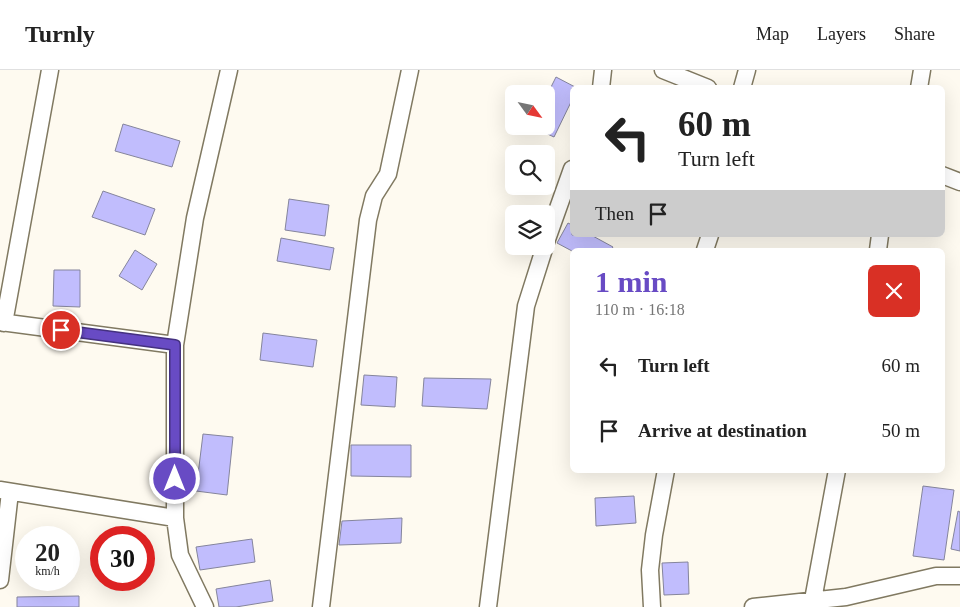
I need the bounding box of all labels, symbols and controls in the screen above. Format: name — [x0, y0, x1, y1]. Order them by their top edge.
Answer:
text: Turnly — [25, 21, 95, 47]
text: Map — [756, 24, 789, 44]
text: Layers — [817, 24, 866, 44]
text: Share — [894, 24, 935, 44]
north arrow — [505, 85, 555, 135]
map controls — [505, 85, 555, 255]
icon: left — [595, 105, 660, 170]
text: 60 m — [678, 105, 751, 144]
button: search — [505, 145, 555, 195]
text: Turn left — [678, 146, 755, 171]
icon: arrive — [644, 200, 672, 228]
text: Then — [595, 203, 634, 224]
button: layers — [505, 205, 555, 255]
text: 1 min — [595, 265, 668, 298]
button: close — [868, 265, 920, 317]
text: 110 m · 16:18 — [595, 301, 685, 318]
pin — [40, 309, 82, 351]
icon: arrive — [47, 316, 75, 344]
icon: left — [595, 352, 623, 380]
text: Turn left — [638, 355, 710, 376]
text: 60 m — [881, 355, 920, 376]
icon: arrive — [595, 417, 623, 445]
text: Arrive at destination — [638, 420, 807, 441]
text: 50 m — [881, 420, 920, 441]
position arrow — [148, 452, 200, 504]
speed limit sign: 30 — [90, 526, 155, 591]
text: 20 — [35, 539, 60, 566]
text: km/h — [35, 564, 60, 578]

